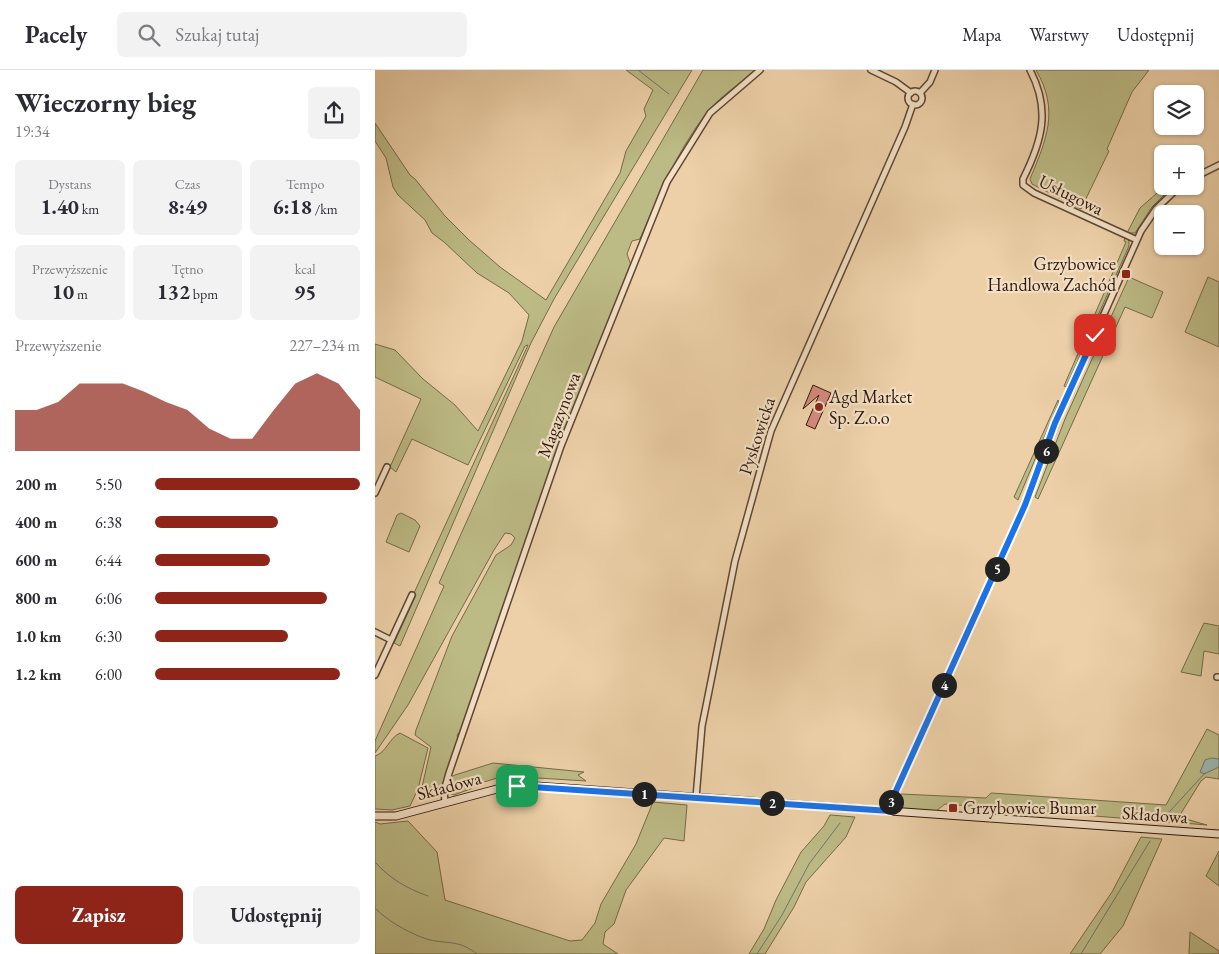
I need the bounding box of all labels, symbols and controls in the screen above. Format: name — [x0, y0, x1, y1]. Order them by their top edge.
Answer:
search box — [117, 12, 467, 57]
text: Pacely — [25, 19, 87, 50]
icon: search — [135, 21, 163, 49]
text: Szukaj tutaj — [175, 22, 259, 47]
text: Mapa — [962, 23, 1001, 46]
text: Warstwy — [1029, 23, 1089, 46]
text: Udostępnij — [1117, 23, 1194, 46]
text: Wieczorny bieg — [15, 84, 196, 120]
map controls — [1154, 85, 1204, 255]
button: layers — [1154, 85, 1204, 135]
button: share — [308, 87, 360, 139]
text: 19:34 — [15, 121, 50, 142]
button: + — [1154, 145, 1204, 195]
street label: Usługowa — [1035, 169, 1108, 220]
text: Dystans — [48, 175, 91, 193]
text: Czas — [175, 175, 200, 193]
text: Tempo — [286, 175, 324, 193]
text: 1.40 — [40, 193, 79, 220]
text: 8:49 — [168, 193, 207, 220]
text: 6:18 — [273, 193, 312, 220]
text: km — [79, 200, 99, 218]
text: /km — [312, 200, 338, 218]
button: − — [1154, 205, 1204, 255]
place label: Grzybowice Handlowa Zachód — [987, 252, 1117, 296]
text: Przewyższenie — [32, 260, 108, 278]
text: Tętno — [171, 260, 203, 278]
text: kcal — [295, 260, 316, 278]
marker: Grzybowice Handlowa Zachód — [1120, 268, 1132, 280]
text: 10 — [52, 278, 74, 305]
text: 132 — [157, 278, 190, 305]
text: 95 — [294, 278, 316, 305]
text: m — [74, 285, 88, 303]
text: bpm — [190, 285, 218, 303]
pin — [1074, 314, 1116, 356]
icon: check — [1081, 321, 1109, 349]
text: Przewyższenie — [15, 335, 102, 356]
text: 227–234 m — [289, 335, 360, 356]
street label: Magazynowa — [532, 368, 586, 461]
place label: Agd Market Sp. Z.o.o — [828, 385, 913, 429]
street label: Pyskowicka — [733, 393, 780, 478]
marker: Agd Market Sp. Z.o.o — [813, 401, 825, 413]
pin: 6 — [1033, 438, 1059, 464]
text: 6 — [1043, 442, 1050, 460]
text: 200 m — [15, 474, 57, 495]
text: 5:50 — [95, 474, 122, 495]
text: 400 m — [15, 512, 57, 533]
text: 6:38 — [95, 512, 122, 533]
text: 600 m — [15, 550, 57, 571]
text: 6:44 — [95, 550, 122, 571]
pin: 5 — [985, 556, 1009, 582]
text: 5 — [994, 560, 1001, 578]
text: 800 m — [15, 588, 57, 609]
text: 6:06 — [95, 588, 122, 609]
text: 1.0 km — [15, 626, 61, 647]
text: 6:30 — [95, 626, 122, 647]
text: 1.2 km — [15, 664, 61, 685]
text: 6:00 — [95, 664, 122, 685]
pin: 4 — [931, 672, 957, 698]
text: 4 — [941, 676, 948, 694]
pin — [496, 765, 538, 807]
street label: Składowa — [414, 766, 485, 805]
icon: arrive — [503, 772, 531, 800]
pin: 1 — [631, 782, 657, 806]
text: 1 — [641, 785, 648, 803]
pin: 2 — [759, 790, 785, 816]
pin: 3 — [879, 790, 903, 814]
text: 3 — [888, 793, 895, 811]
text: 2 — [769, 794, 776, 812]
place label: Grzybowice Bumar — [963, 796, 1096, 819]
street label: Składowa — [1121, 801, 1190, 828]
marker: Grzybowice Bumar — [947, 802, 959, 814]
button: Zapisz — [15, 886, 183, 944]
button: Udostępnij — [193, 886, 360, 944]

